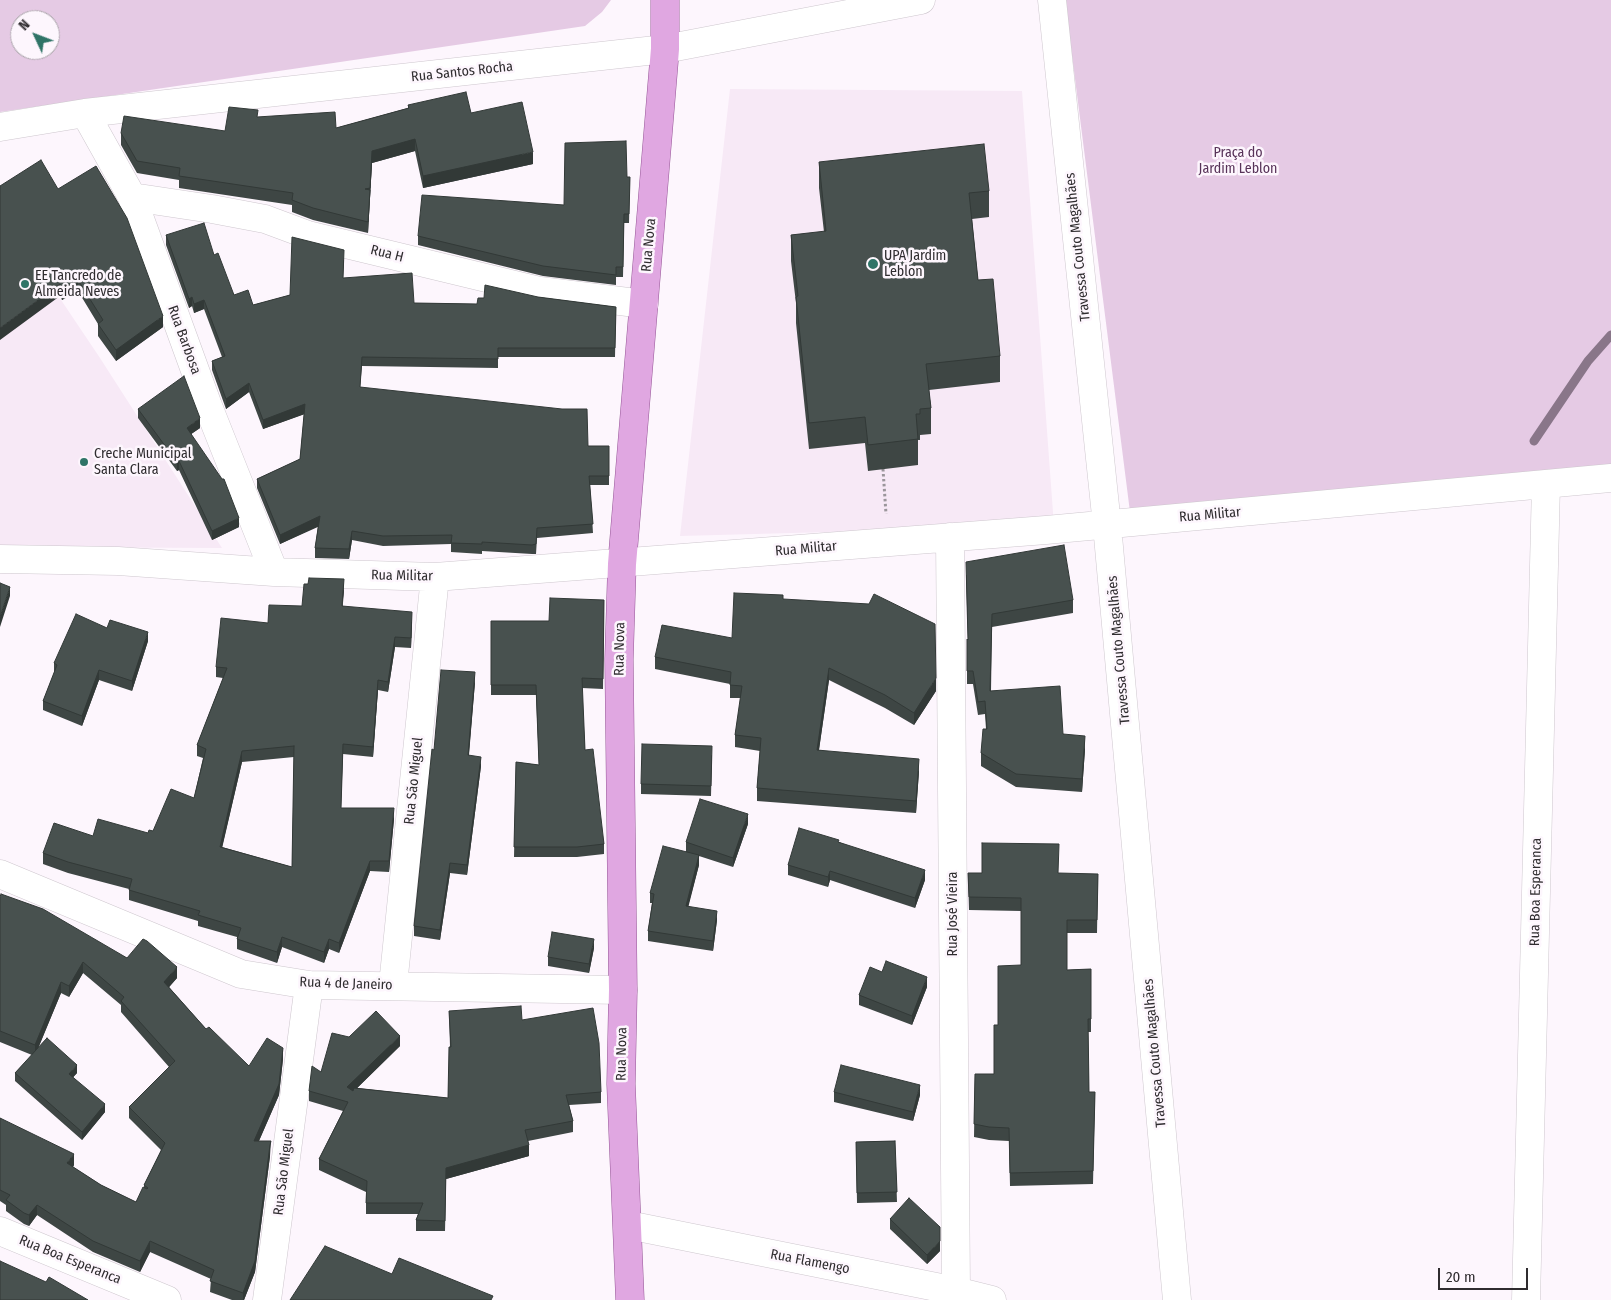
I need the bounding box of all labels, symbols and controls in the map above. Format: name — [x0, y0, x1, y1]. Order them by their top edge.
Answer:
north arrow — [10, 10, 60, 60]
text: N — [15, 16, 33, 34]
street label: Rua Santos Rocha — [410, 58, 514, 86]
park label: Praça do Jardim Leblon — [1199, 145, 1277, 178]
street label: Travessa Couto Magalhães — [1062, 172, 1094, 322]
street label: Rua Nova — [638, 217, 660, 273]
street label: Rua H — [369, 242, 405, 266]
place label: UPA Jardim Leblon — [884, 248, 946, 280]
marker: UPA Jardim Leblon — [866, 257, 880, 271]
place label: EE Tancredo de Almeida Neves — [35, 268, 121, 300]
marker: EE Tancredo de Almeida Neves — [19, 278, 31, 290]
street label: Rua Barbosa — [164, 303, 204, 377]
place label: Creche Municipal Santa Clara — [94, 446, 191, 478]
marker: Creche Municipal Santa Clara — [78, 456, 90, 468]
street label: Rua Militar — [1178, 504, 1242, 526]
street label: Rua Militar — [774, 538, 838, 560]
street label: Rua Militar — [371, 567, 433, 585]
street label: Travessa Couto Magalhães — [1104, 575, 1134, 725]
street label: Rua Nova — [611, 622, 629, 676]
street label: Rua São Miguel — [401, 737, 427, 825]
street label: Rua Boa Esperanca — [1527, 838, 1545, 946]
street label: Rua José Vieira — [945, 872, 961, 956]
street label: Rua 4 de Janeiro — [299, 974, 393, 994]
street label: Travessa Couto Magalhães — [1140, 978, 1170, 1128]
street label: Rua Nova — [613, 1027, 631, 1081]
street label: Rua São Miguel — [270, 1128, 298, 1216]
street label: Rua Boa Esperanca — [17, 1232, 123, 1288]
street label: Rua Flamengo — [769, 1246, 851, 1278]
scale bar — [1441, 1258, 1531, 1290]
text: 20 m — [1446, 1268, 1476, 1286]

